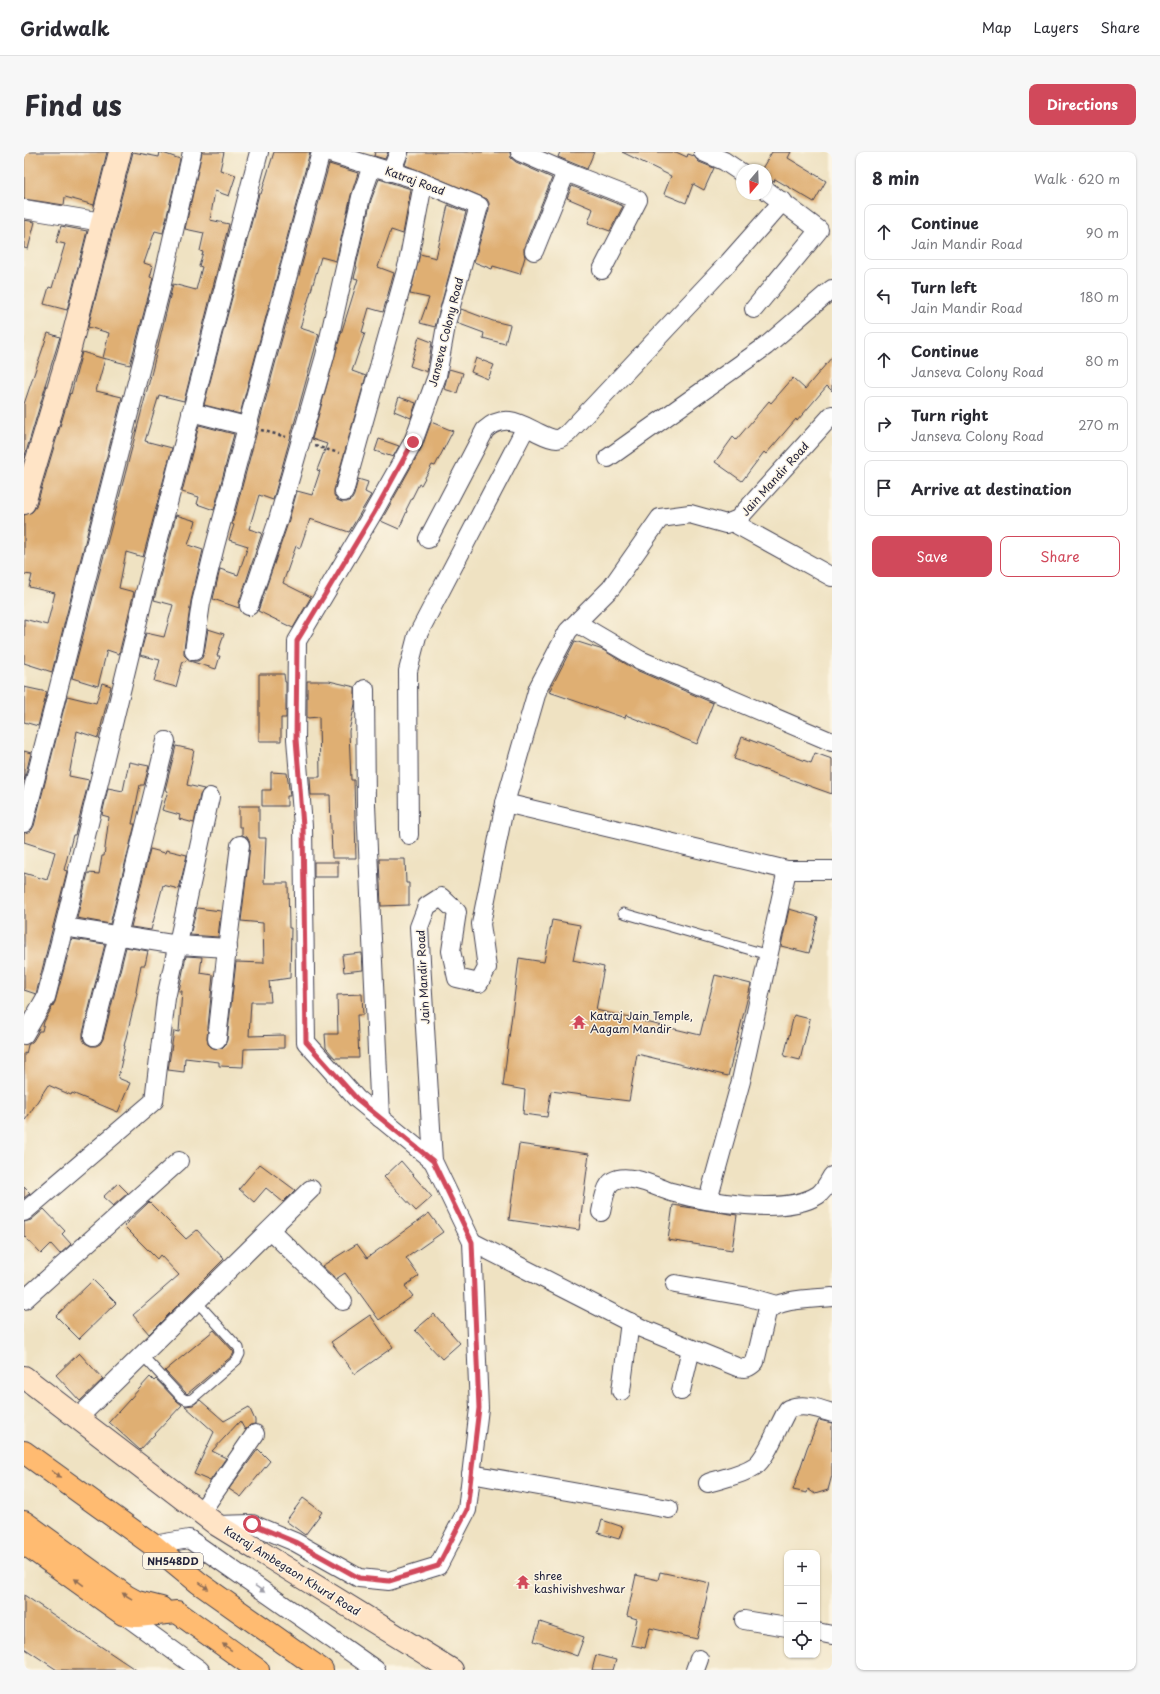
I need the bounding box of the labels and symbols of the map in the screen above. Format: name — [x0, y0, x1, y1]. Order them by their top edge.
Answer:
street label: Katraj Road — [383, 162, 447, 199]
north arrow — [736, 164, 772, 200]
street label: Janseva Colony Road — [424, 275, 467, 388]
route end — [404, 433, 422, 451]
street label: Jain Mandir Road — [737, 438, 813, 519]
street label: Jain Mandir Road — [412, 929, 433, 1025]
place label: Katraj Jain Temple, Aagam Mandir — [590, 1007, 693, 1037]
temple icon: Katraj Jain Temple, Aagam Mandir — [571, 1014, 587, 1030]
one-way arrow — [50, 1470, 61, 1478]
route start — [243, 1515, 261, 1533]
street label: Katraj Ambegaon Khurd Road — [221, 1522, 364, 1620]
road number: NH548DD — [143, 1553, 203, 1569]
place label: shree kashivishveshwar — [534, 1567, 625, 1597]
temple icon: shree kashivishveshwar — [515, 1574, 531, 1590]
one-way arrow — [74, 1578, 84, 1586]
one-way arrow — [199, 1582, 210, 1590]
one-way arrow — [255, 1585, 265, 1593]
one-way arrow — [122, 1592, 132, 1600]
one-way arrow — [221, 1643, 232, 1651]

